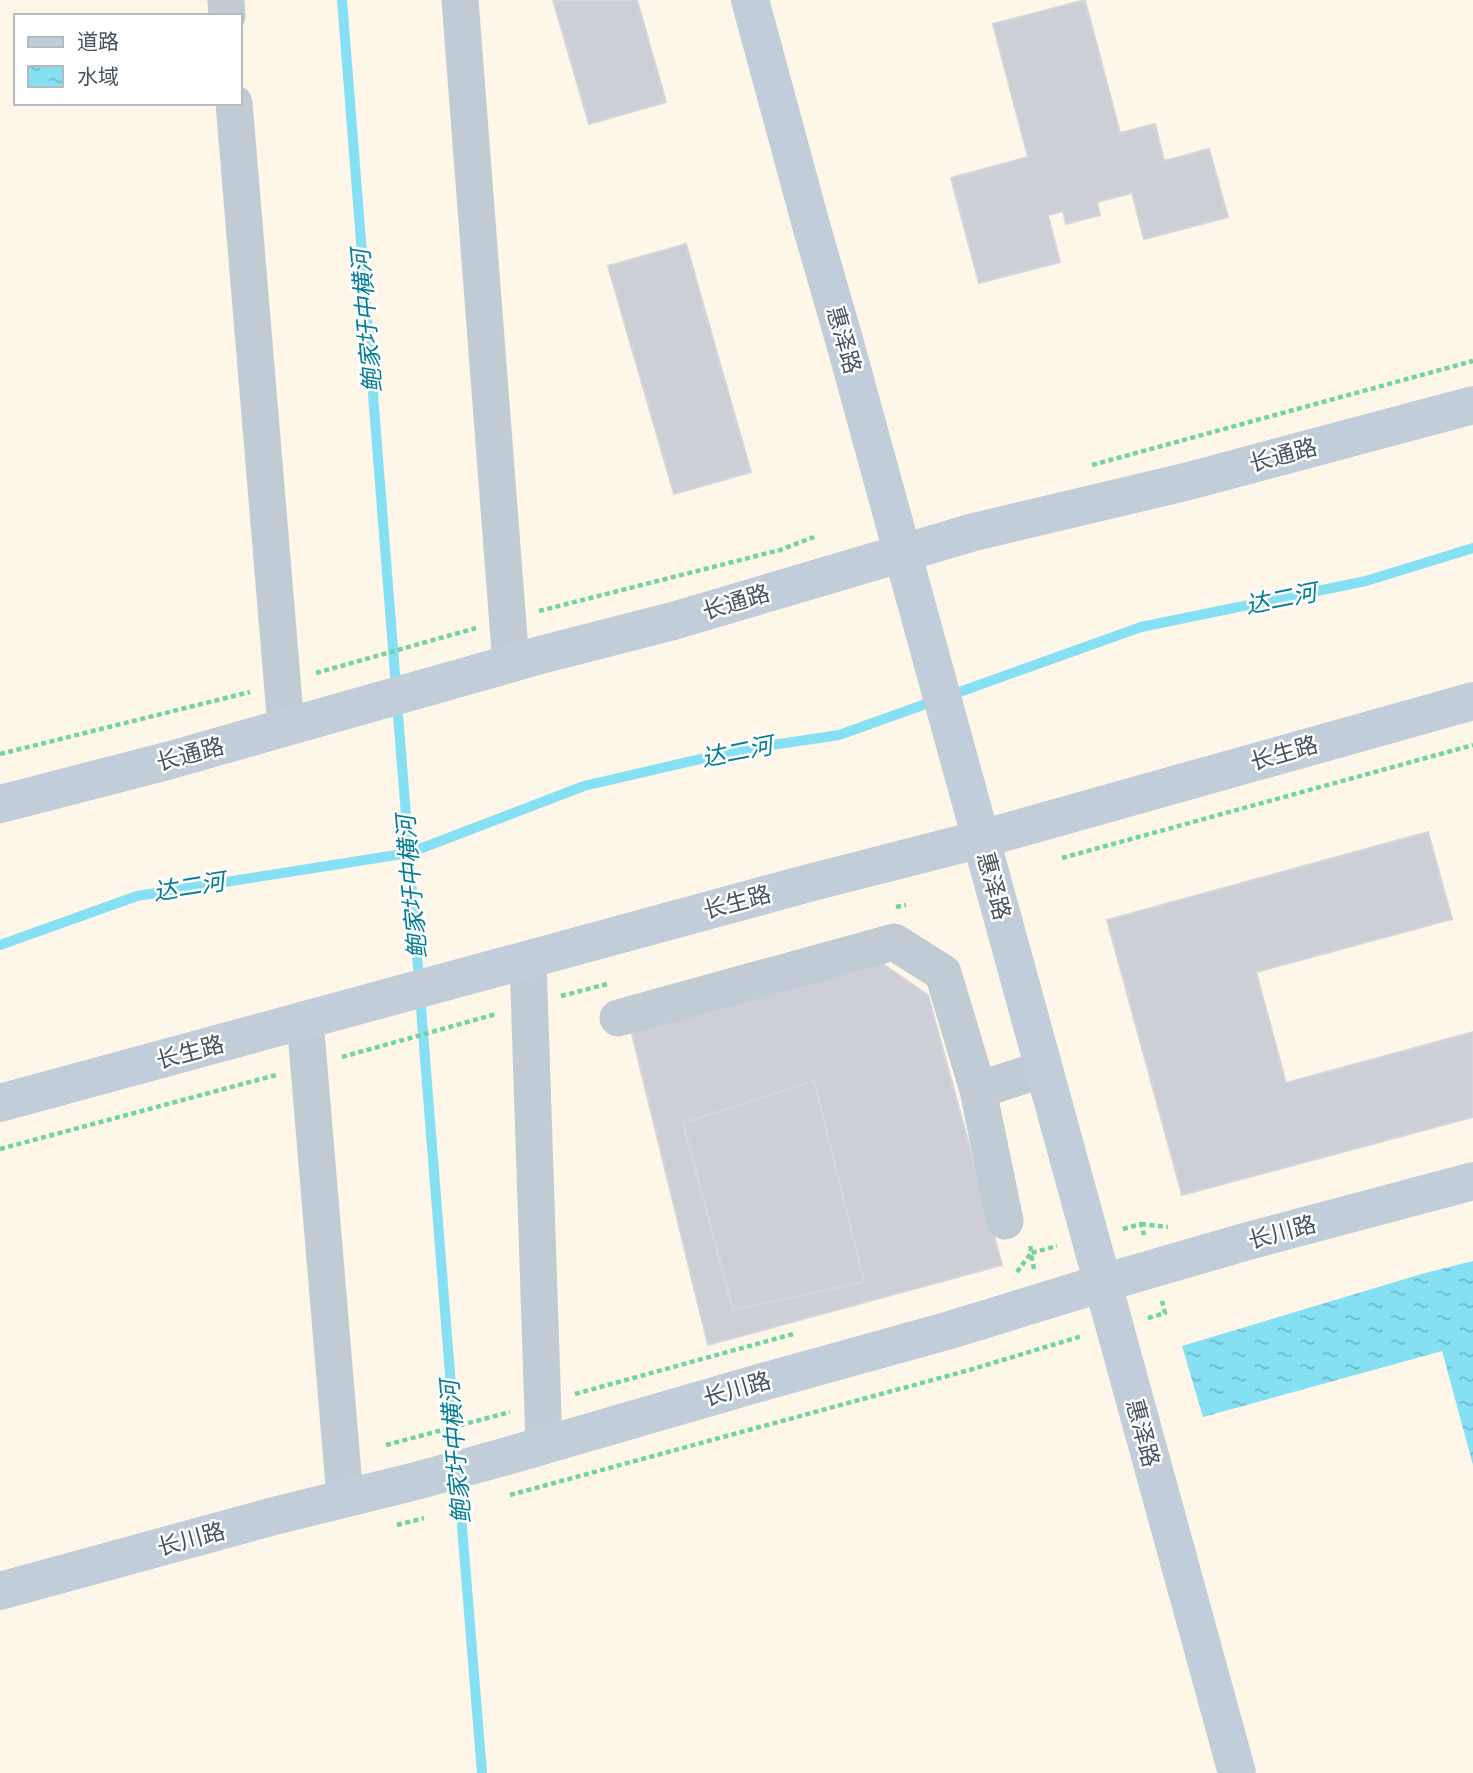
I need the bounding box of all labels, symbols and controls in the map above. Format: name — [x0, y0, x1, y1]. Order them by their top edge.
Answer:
legend — [14, 14, 242, 105]
text: 道路 — [77, 28, 119, 53]
text: 水域 — [77, 63, 119, 88]
water label: 鲍家圩中横河 — [344, 244, 386, 394]
street label: 惠泽路 — [822, 303, 868, 377]
street label: 长通路 — [1246, 432, 1320, 476]
water label: 达二河 — [1243, 576, 1323, 619]
street label: 长通路 — [699, 578, 773, 625]
water label: 达二河 — [699, 729, 779, 772]
street label: 长生路 — [1247, 729, 1321, 775]
street label: 长通路 — [153, 731, 227, 775]
water label: 鲍家圩中横河 — [389, 810, 431, 960]
street label: 惠泽路 — [973, 849, 1017, 923]
water label: 达二河 — [151, 865, 231, 905]
street label: 长生路 — [700, 879, 774, 923]
street label: 长生路 — [153, 1029, 227, 1073]
street label: 长川路 — [1245, 1209, 1319, 1253]
street label: 长川路 — [700, 1365, 774, 1411]
water label: 鲍家圩中横河 — [433, 1375, 475, 1525]
street label: 惠泽路 — [1122, 1396, 1166, 1470]
street label: 长川路 — [154, 1516, 228, 1560]

